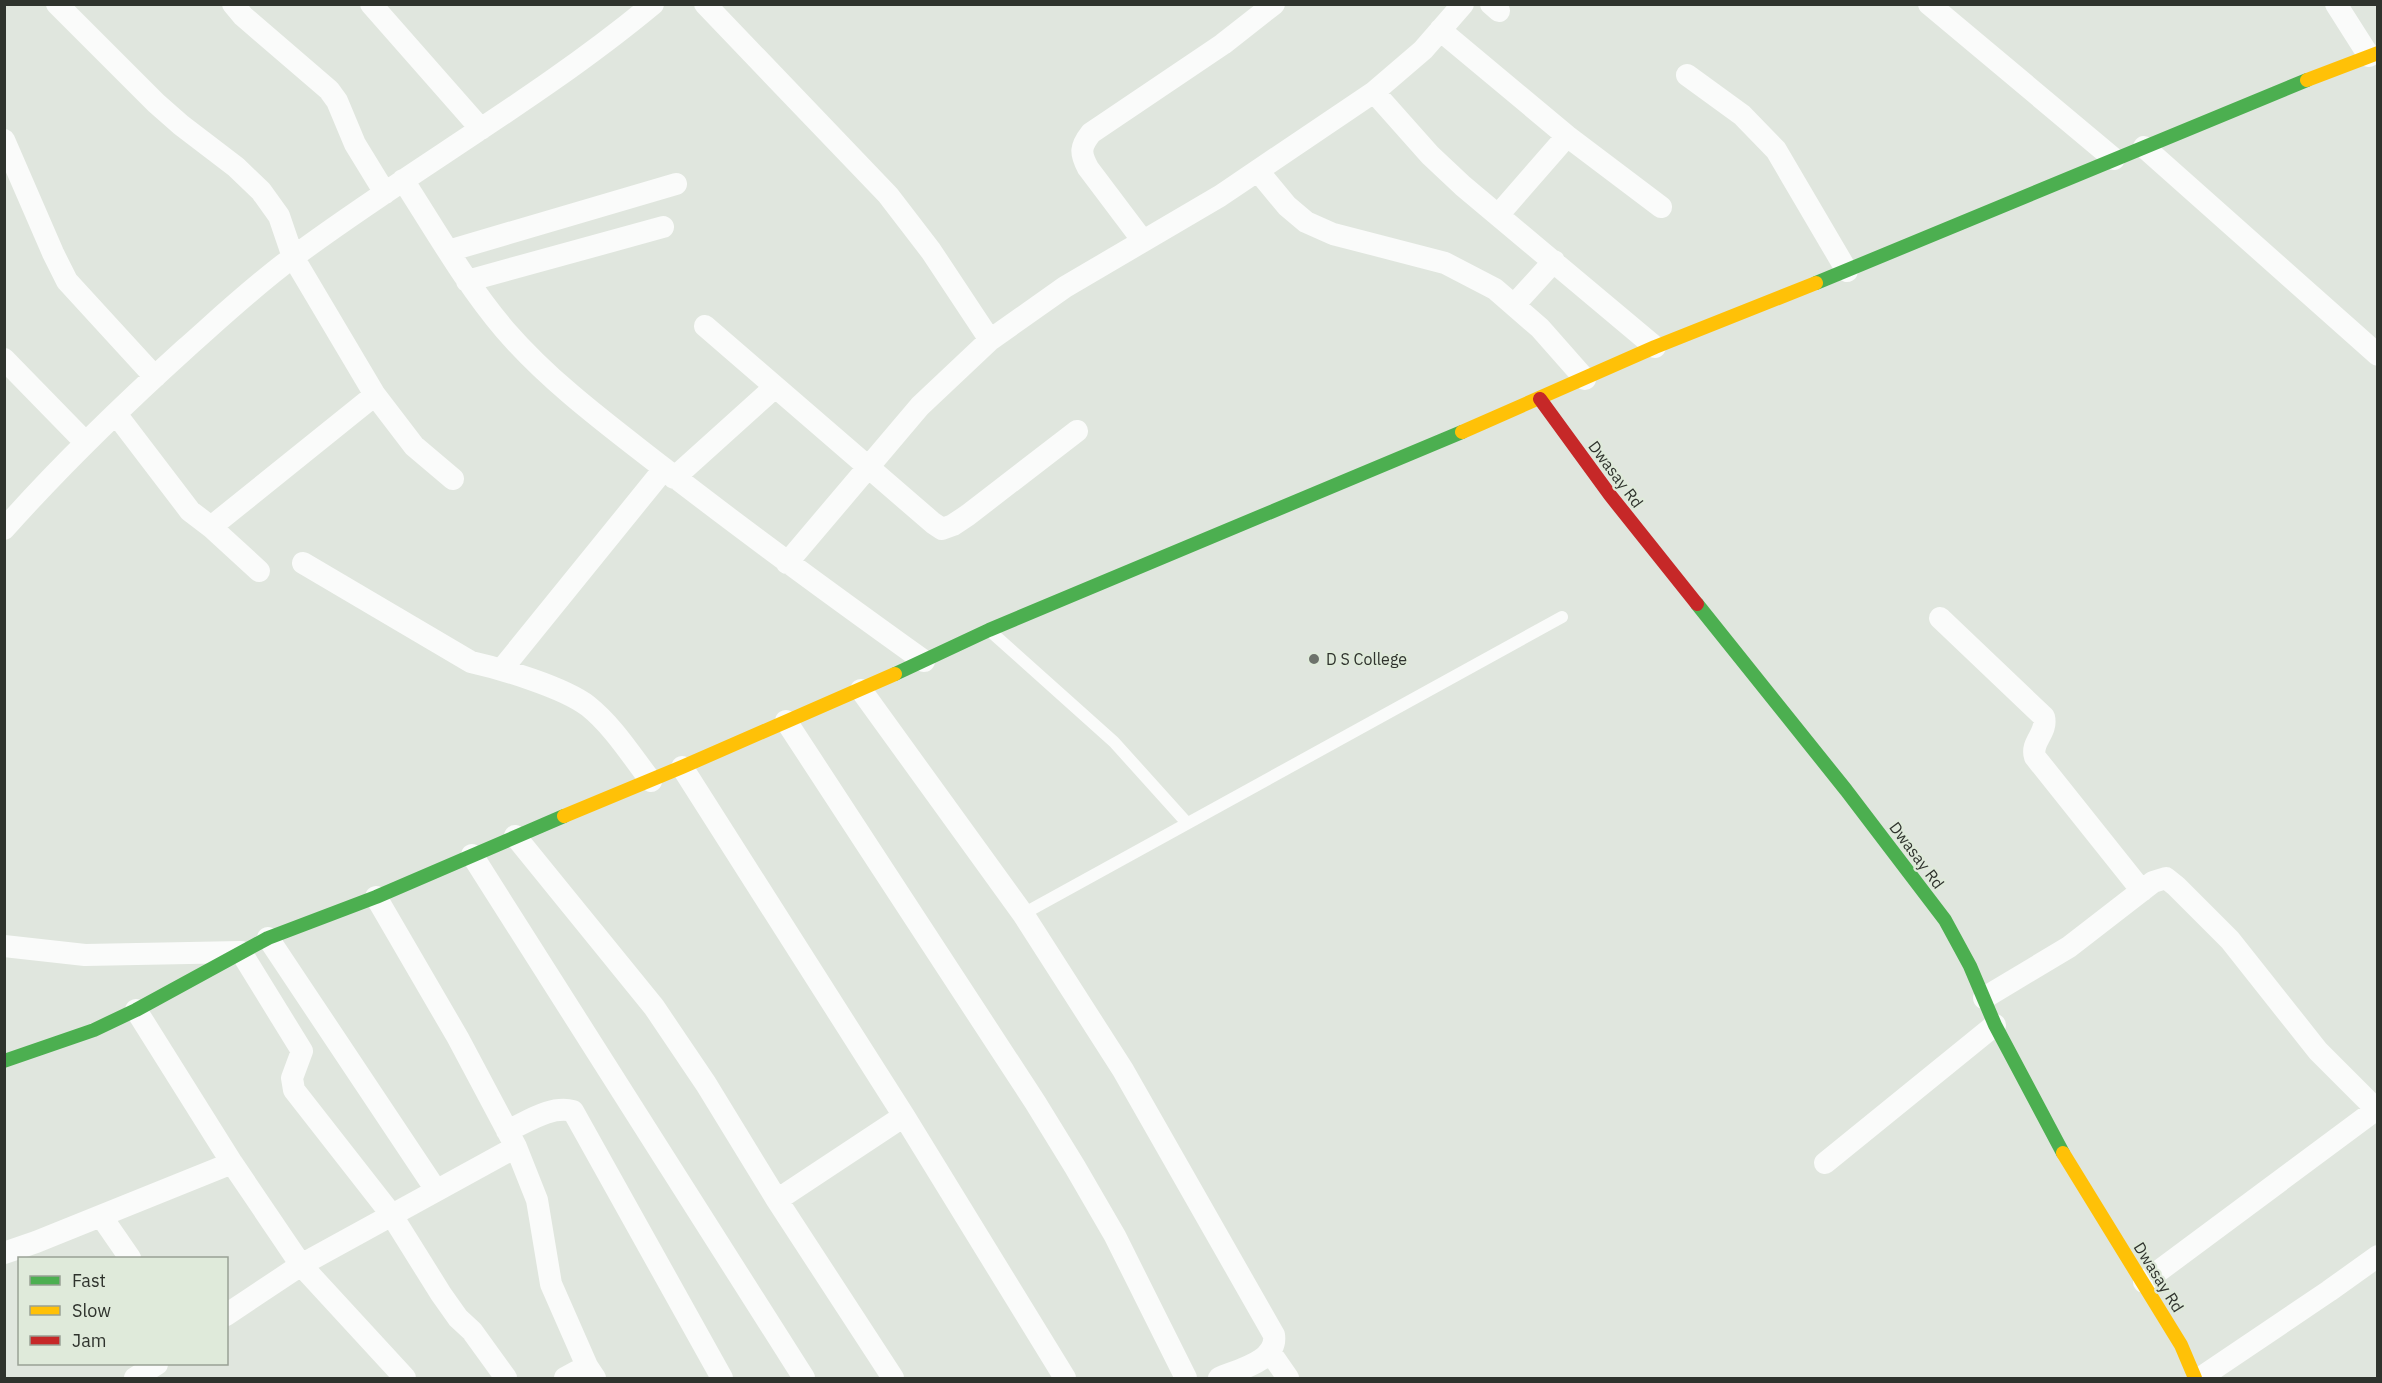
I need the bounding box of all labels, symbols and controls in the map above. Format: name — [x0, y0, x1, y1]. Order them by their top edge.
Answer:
street label: Dwasay Rd — [1584, 437, 1648, 511]
place label: D S College — [1326, 649, 1407, 669]
marker: D S College — [1307, 652, 1321, 666]
street label: Dwasay Rd — [1885, 818, 1949, 892]
street label: Dwasay Rd — [2130, 1238, 2188, 1316]
legend — [18, 1257, 228, 1365]
text: Fast — [72, 1269, 106, 1292]
text: Slow — [72, 1299, 111, 1322]
text: Jam — [72, 1329, 107, 1352]

